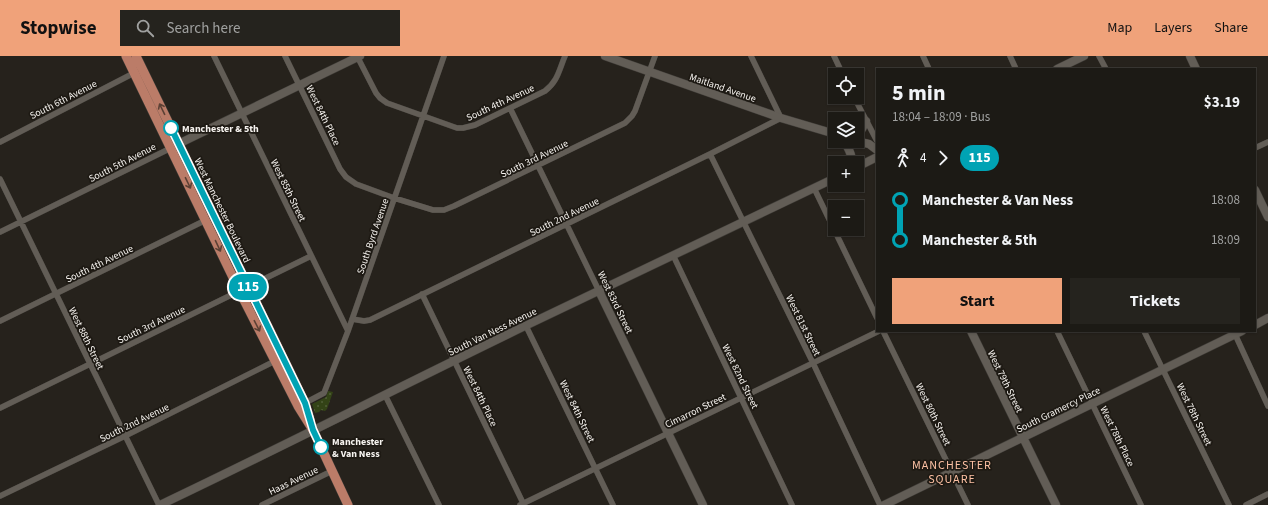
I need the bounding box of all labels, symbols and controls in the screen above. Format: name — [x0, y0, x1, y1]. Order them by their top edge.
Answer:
search box — [120, 10, 400, 46]
text: Stopwise — [20, 15, 96, 42]
icon: search — [134, 17, 156, 39]
text: Search here — [166, 18, 240, 39]
text: Map — [1107, 18, 1132, 38]
text: Layers — [1154, 18, 1192, 38]
text: Share — [1214, 18, 1248, 38]
map controls — [828, 68, 864, 236]
button: locate — [828, 68, 864, 104]
street label: Maitland Avenue — [687, 70, 758, 106]
street label: South 6th Avenue — [27, 77, 99, 123]
text: 5 min — [892, 77, 946, 109]
street label: South 4th Avenue — [464, 81, 537, 125]
street label: West 84th Place — [302, 83, 344, 148]
text: $3.19 — [1204, 92, 1240, 113]
one-way arrow — [158, 103, 165, 115]
text: 18:04 – 18:09 · Bus — [892, 108, 990, 126]
button: layers — [828, 112, 864, 148]
marker: Manchester & 5th — [163, 120, 179, 136]
place label: Manchester & 5th — [182, 122, 259, 136]
street label: South 3rd Avenue — [498, 136, 571, 181]
street label: South 5th Avenue — [86, 140, 158, 186]
icon: walk — [892, 147, 914, 169]
icon: forward — [932, 147, 954, 169]
text: 115 — [968, 148, 991, 168]
text: 4 — [920, 149, 926, 167]
street label: West Manchester Boulevard — [191, 156, 254, 265]
button: + — [828, 156, 864, 192]
street label: West 85th Street — [267, 157, 310, 225]
one-way arrow — [185, 177, 192, 189]
text: Manchester & Van Ness — [922, 190, 1073, 211]
text: 18:08 — [1211, 191, 1240, 209]
street label: South 2nd Avenue — [527, 194, 602, 240]
street label: South Byrd Avenue — [353, 197, 392, 276]
button: − — [828, 200, 864, 236]
text: Manchester & 5th — [922, 230, 1037, 251]
text: 18:09 — [1211, 231, 1240, 249]
one-way arrow — [215, 239, 222, 251]
street label: South 4th Avenue — [63, 241, 136, 286]
street label: West 83rd Street — [594, 269, 637, 337]
line badge: 115 — [225, 274, 271, 300]
text: 115 — [237, 277, 259, 297]
button: Start — [892, 278, 1062, 324]
button: Tickets — [1070, 278, 1240, 324]
street label: West 81st Street — [782, 292, 824, 359]
street label: South 3rd Avenue — [115, 302, 188, 347]
street label: South Van Ness Avenue — [446, 304, 539, 359]
street label: West 88th Street — [65, 305, 108, 373]
one-way arrow — [254, 320, 261, 332]
street label: West 82nd Street — [718, 342, 762, 412]
street label: West 79th Street — [984, 348, 1027, 416]
street label: West 84th Place — [459, 364, 501, 429]
street label: West 84th Street — [556, 378, 599, 446]
street label: West 80th Street — [912, 381, 955, 449]
street label: West 78th Street — [1173, 381, 1216, 449]
street label: South Gramercy Place — [1014, 383, 1103, 436]
street label: Cimarron Street — [663, 390, 729, 432]
street label: South 2nd Avenue — [97, 400, 172, 446]
street label: West 78th Place — [1096, 404, 1138, 469]
place label: Manchester & Van Ness — [332, 435, 383, 461]
marker: Manchester & Van Ness — [313, 439, 329, 455]
district label: MANCHESTER SQUARE — [912, 457, 992, 488]
street label: Haas Avenue — [266, 463, 321, 499]

